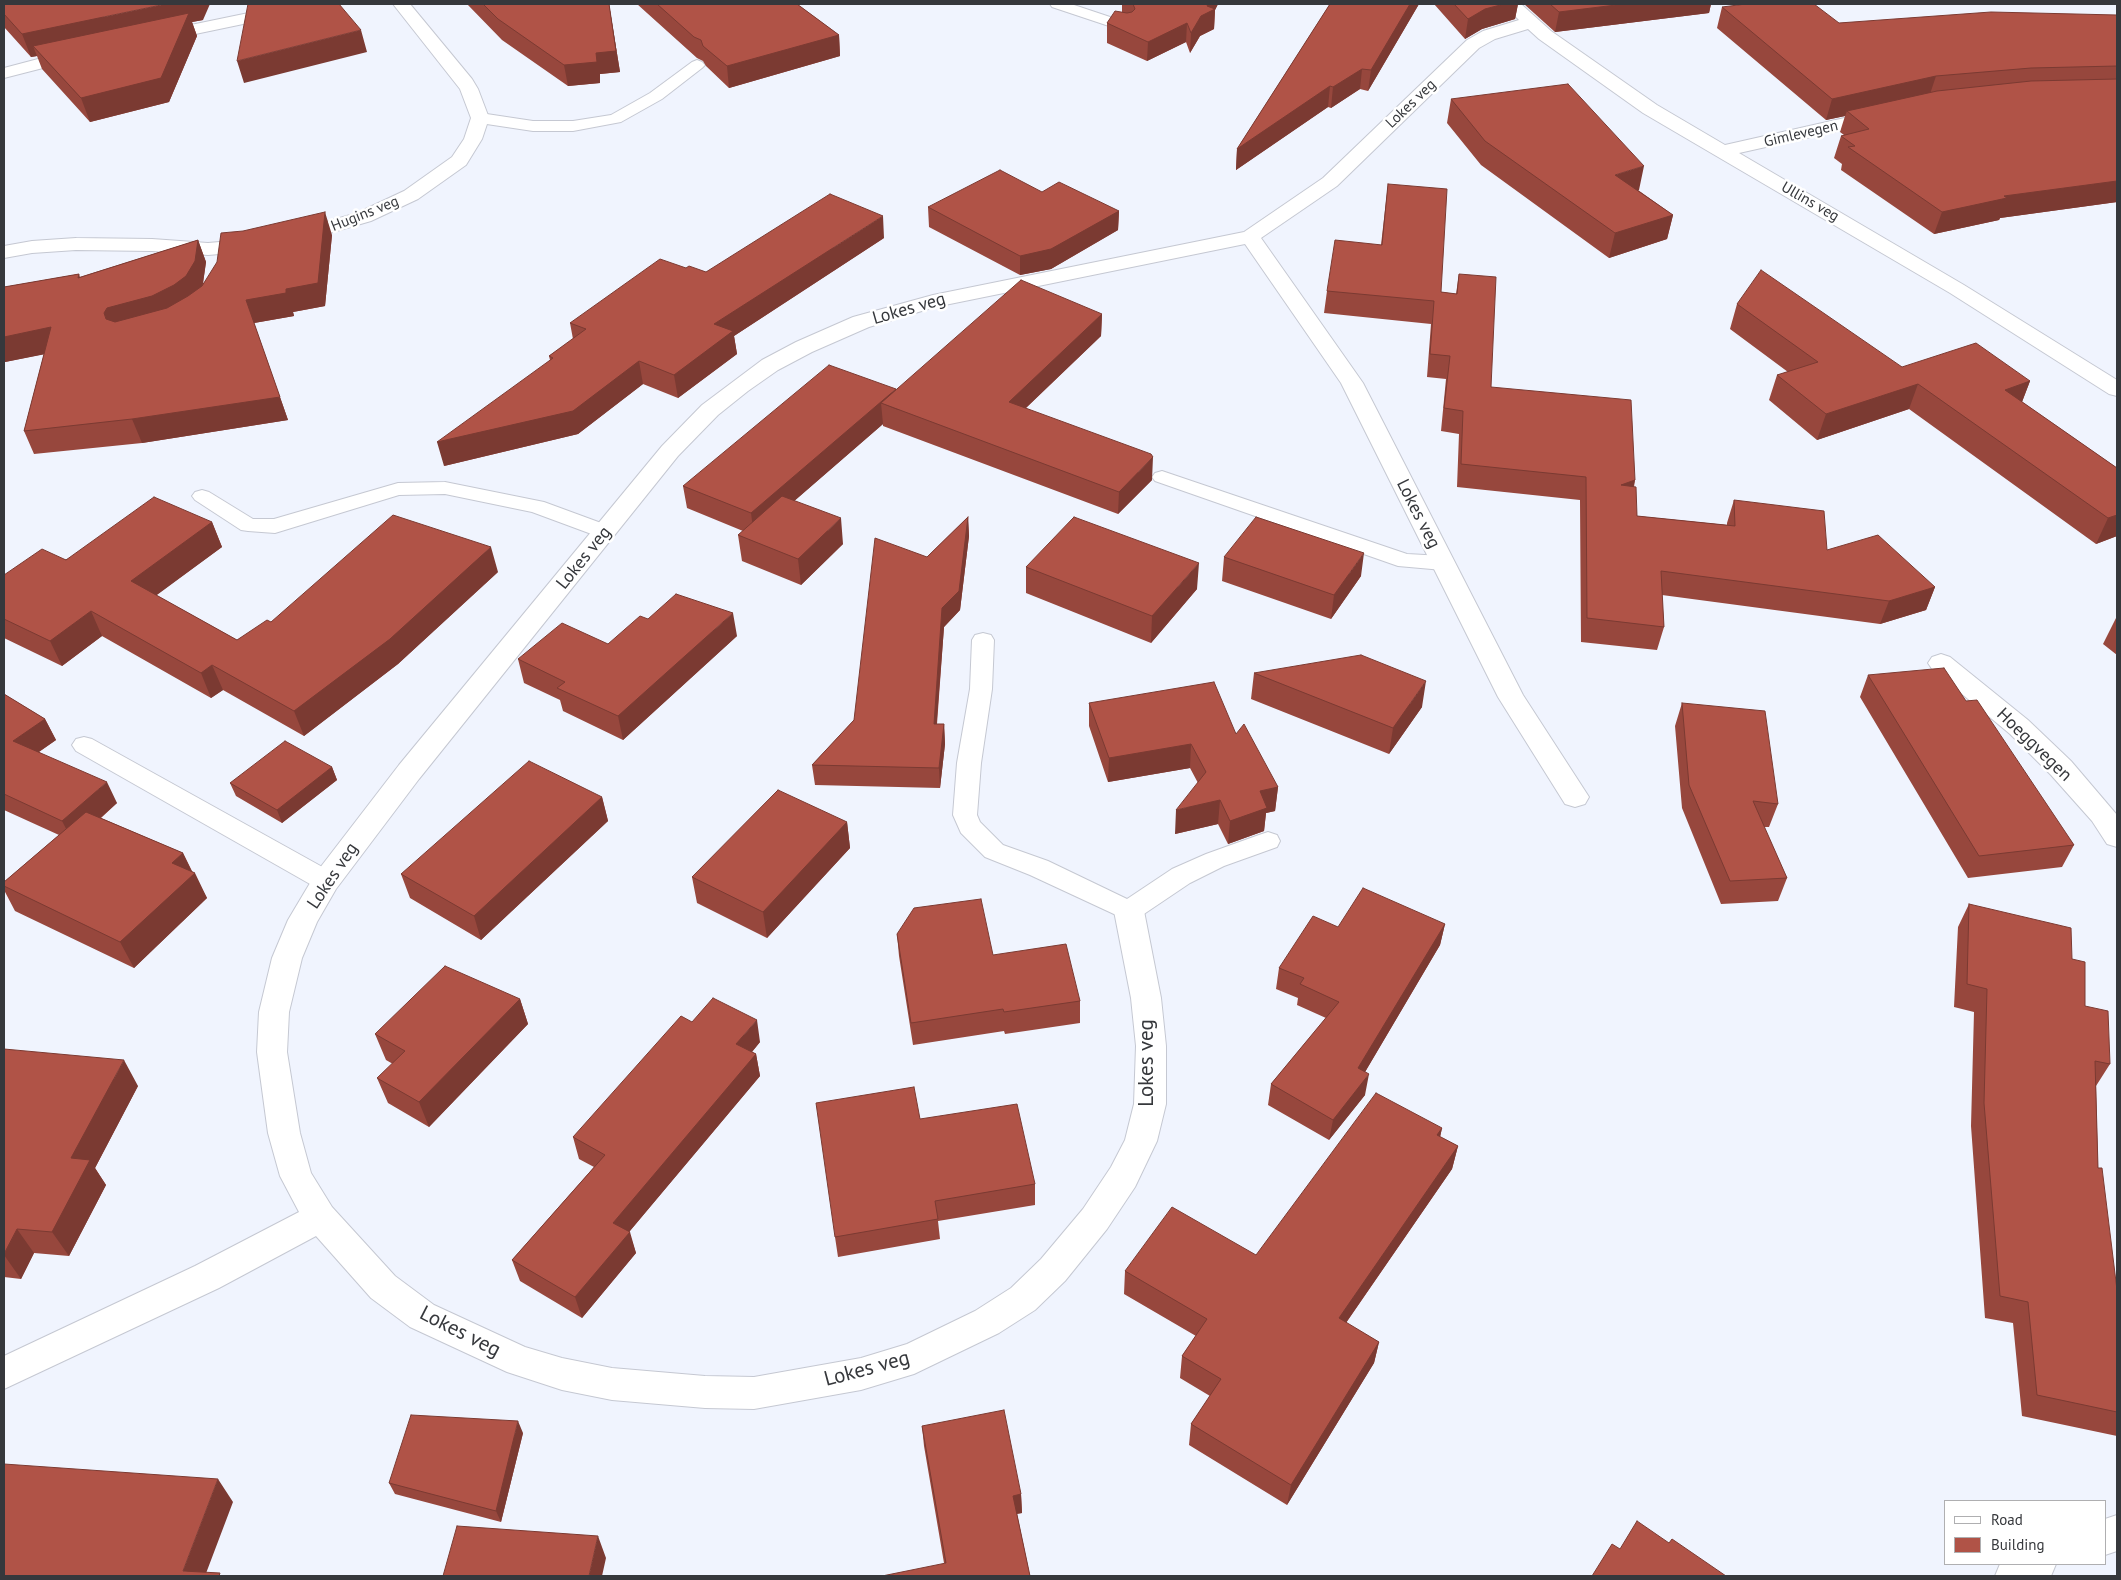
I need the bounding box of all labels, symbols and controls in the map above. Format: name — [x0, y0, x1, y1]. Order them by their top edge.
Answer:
street label: Lokes veg — [1382, 76, 1440, 132]
street label: Gimlevegen — [1762, 117, 1840, 151]
street label: Ullins veg — [1778, 178, 1842, 226]
street label: Hugins veg — [329, 192, 401, 236]
street label: Lokes veg — [870, 288, 948, 330]
street label: Lokes veg — [1391, 476, 1445, 552]
street label: Lokes veg — [552, 522, 616, 594]
street label: Hoeggvegen — [1992, 704, 2076, 786]
street label: Lokes veg — [303, 839, 363, 913]
street label: Lokes veg — [1134, 1019, 1160, 1107]
street label: Lokes veg — [415, 1301, 505, 1363]
street label: Lokes veg — [822, 1346, 912, 1392]
legend — [1944, 1500, 2106, 1565]
text: Road — [1991, 1510, 2023, 1529]
text: Building — [1991, 1535, 2045, 1554]

